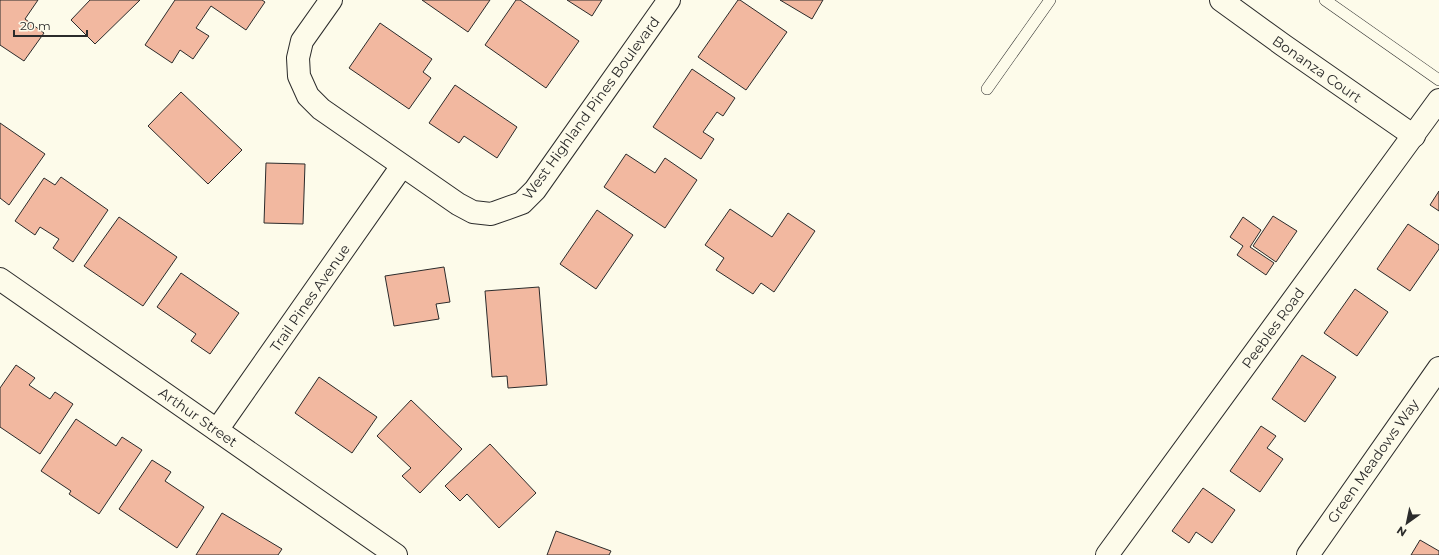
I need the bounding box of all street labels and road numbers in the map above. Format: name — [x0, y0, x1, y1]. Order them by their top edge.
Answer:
street label: West Highland Pines Boulevard — [519, 13, 663, 203]
street label: Bonanza Court — [1269, 32, 1365, 107]
street label: Trail Pines Avenue — [266, 241, 354, 355]
street label: Peebles Road — [1238, 284, 1308, 372]
street label: Arthur Street — [155, 383, 241, 451]
street label: Green Meadows Way — [1323, 395, 1423, 527]

